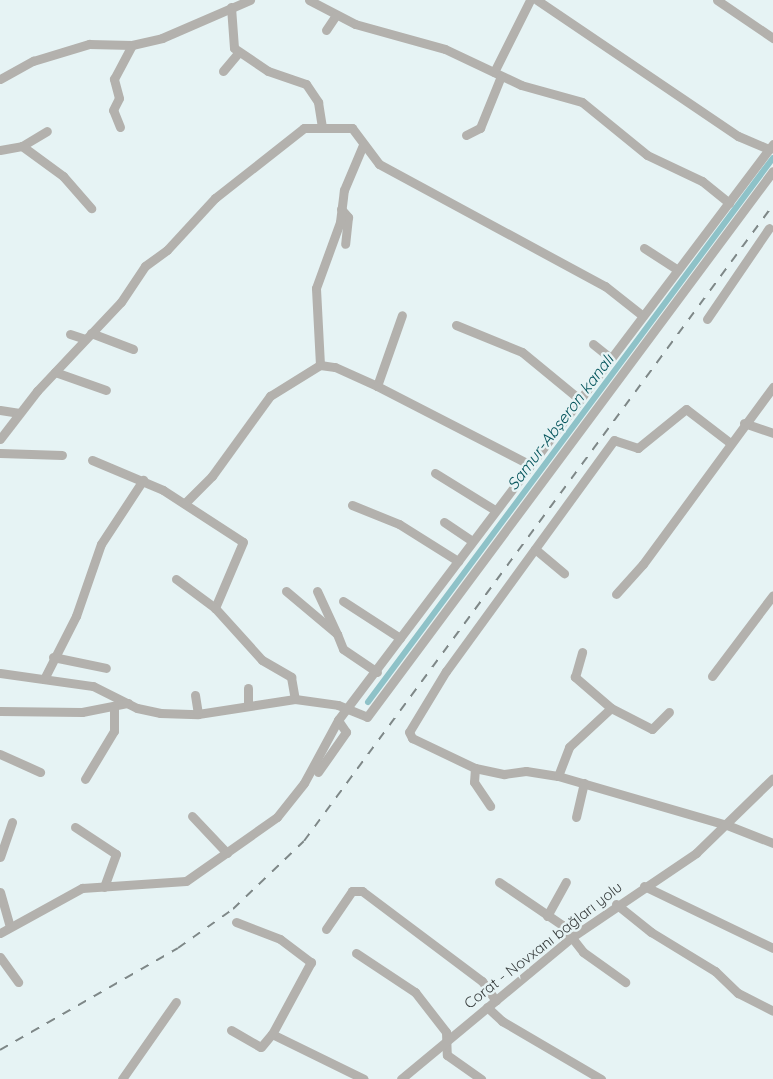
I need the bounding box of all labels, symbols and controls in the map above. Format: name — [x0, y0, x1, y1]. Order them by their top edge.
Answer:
water label: Samur-Abşeron kanalı — [503, 350, 617, 494]
street label: Corat - Novxanı bağları yolu — [460, 878, 626, 1012]

